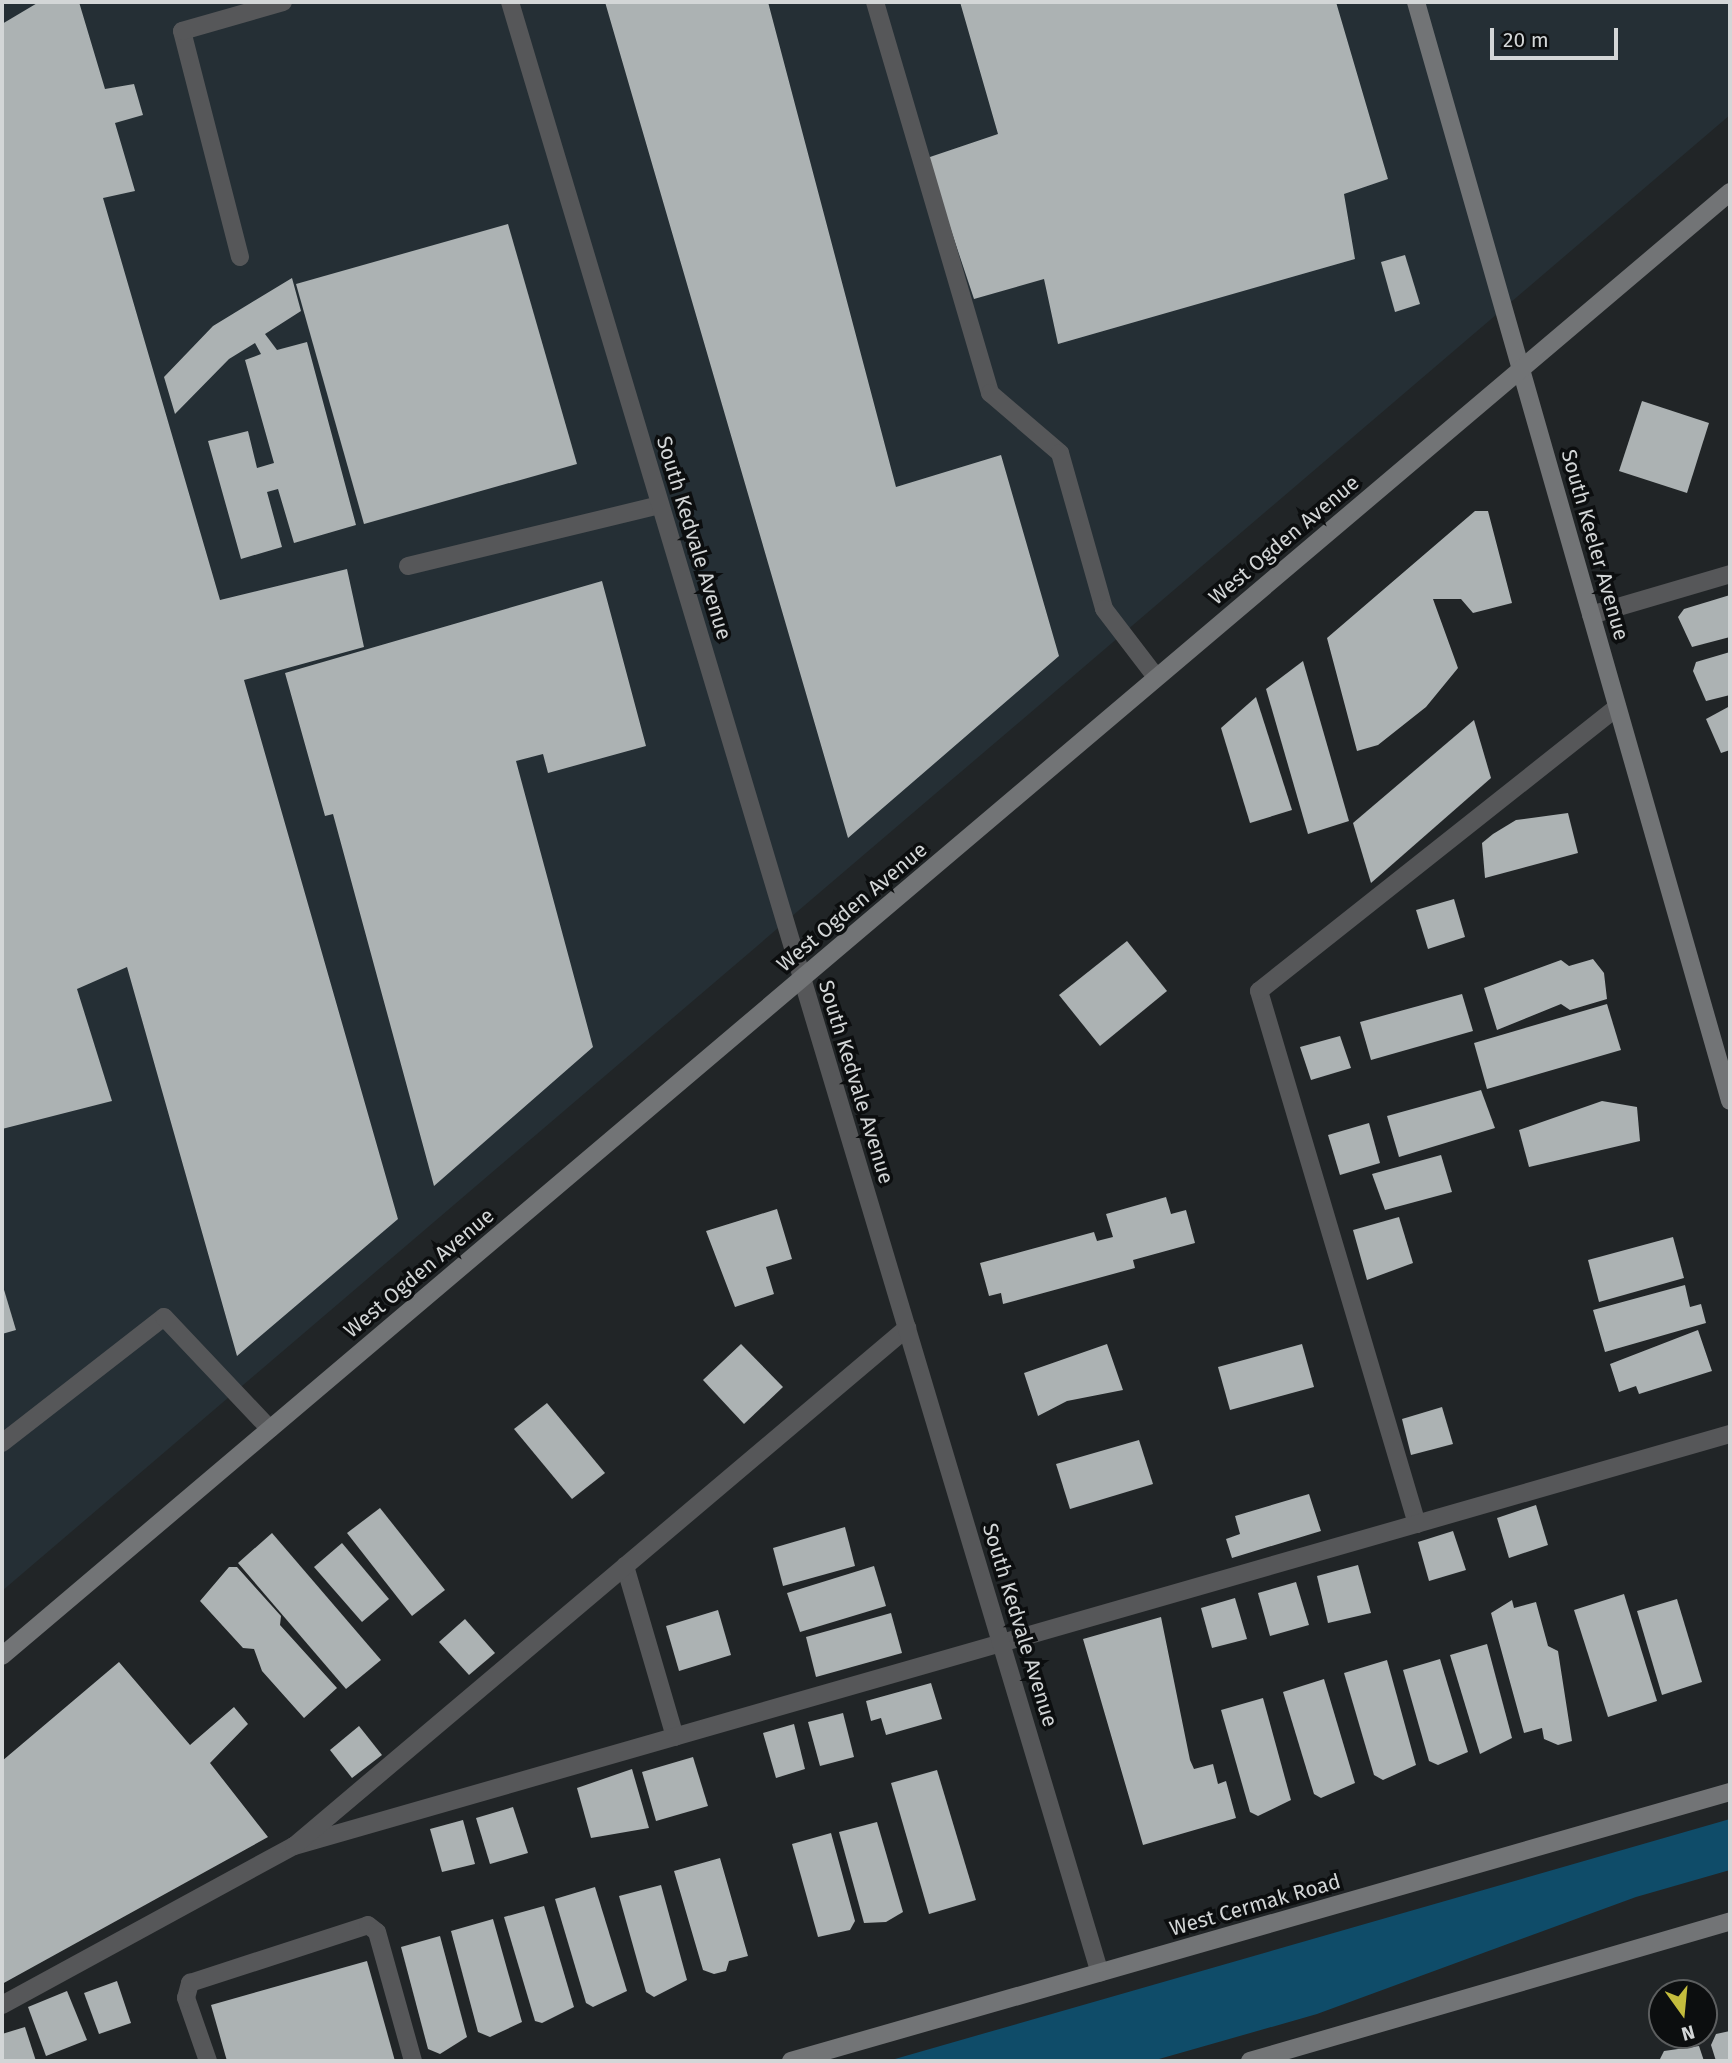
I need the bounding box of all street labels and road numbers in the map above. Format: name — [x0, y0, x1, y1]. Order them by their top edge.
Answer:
street label: South Kedvale Avenue — [651, 433, 737, 643]
street label: South Keeler Avenue — [1556, 447, 1634, 643]
street label: West Ogden Avenue — [1204, 470, 1364, 610]
street label: West Ogden Avenue — [772, 837, 932, 977]
street label: South Kedvale Avenue — [813, 977, 899, 1187]
street label: West Ogden Avenue — [339, 1203, 499, 1343]
street label: South Kedvale Avenue — [977, 1520, 1063, 1730]
street label: West Cermak Road — [1167, 1869, 1343, 1941]

